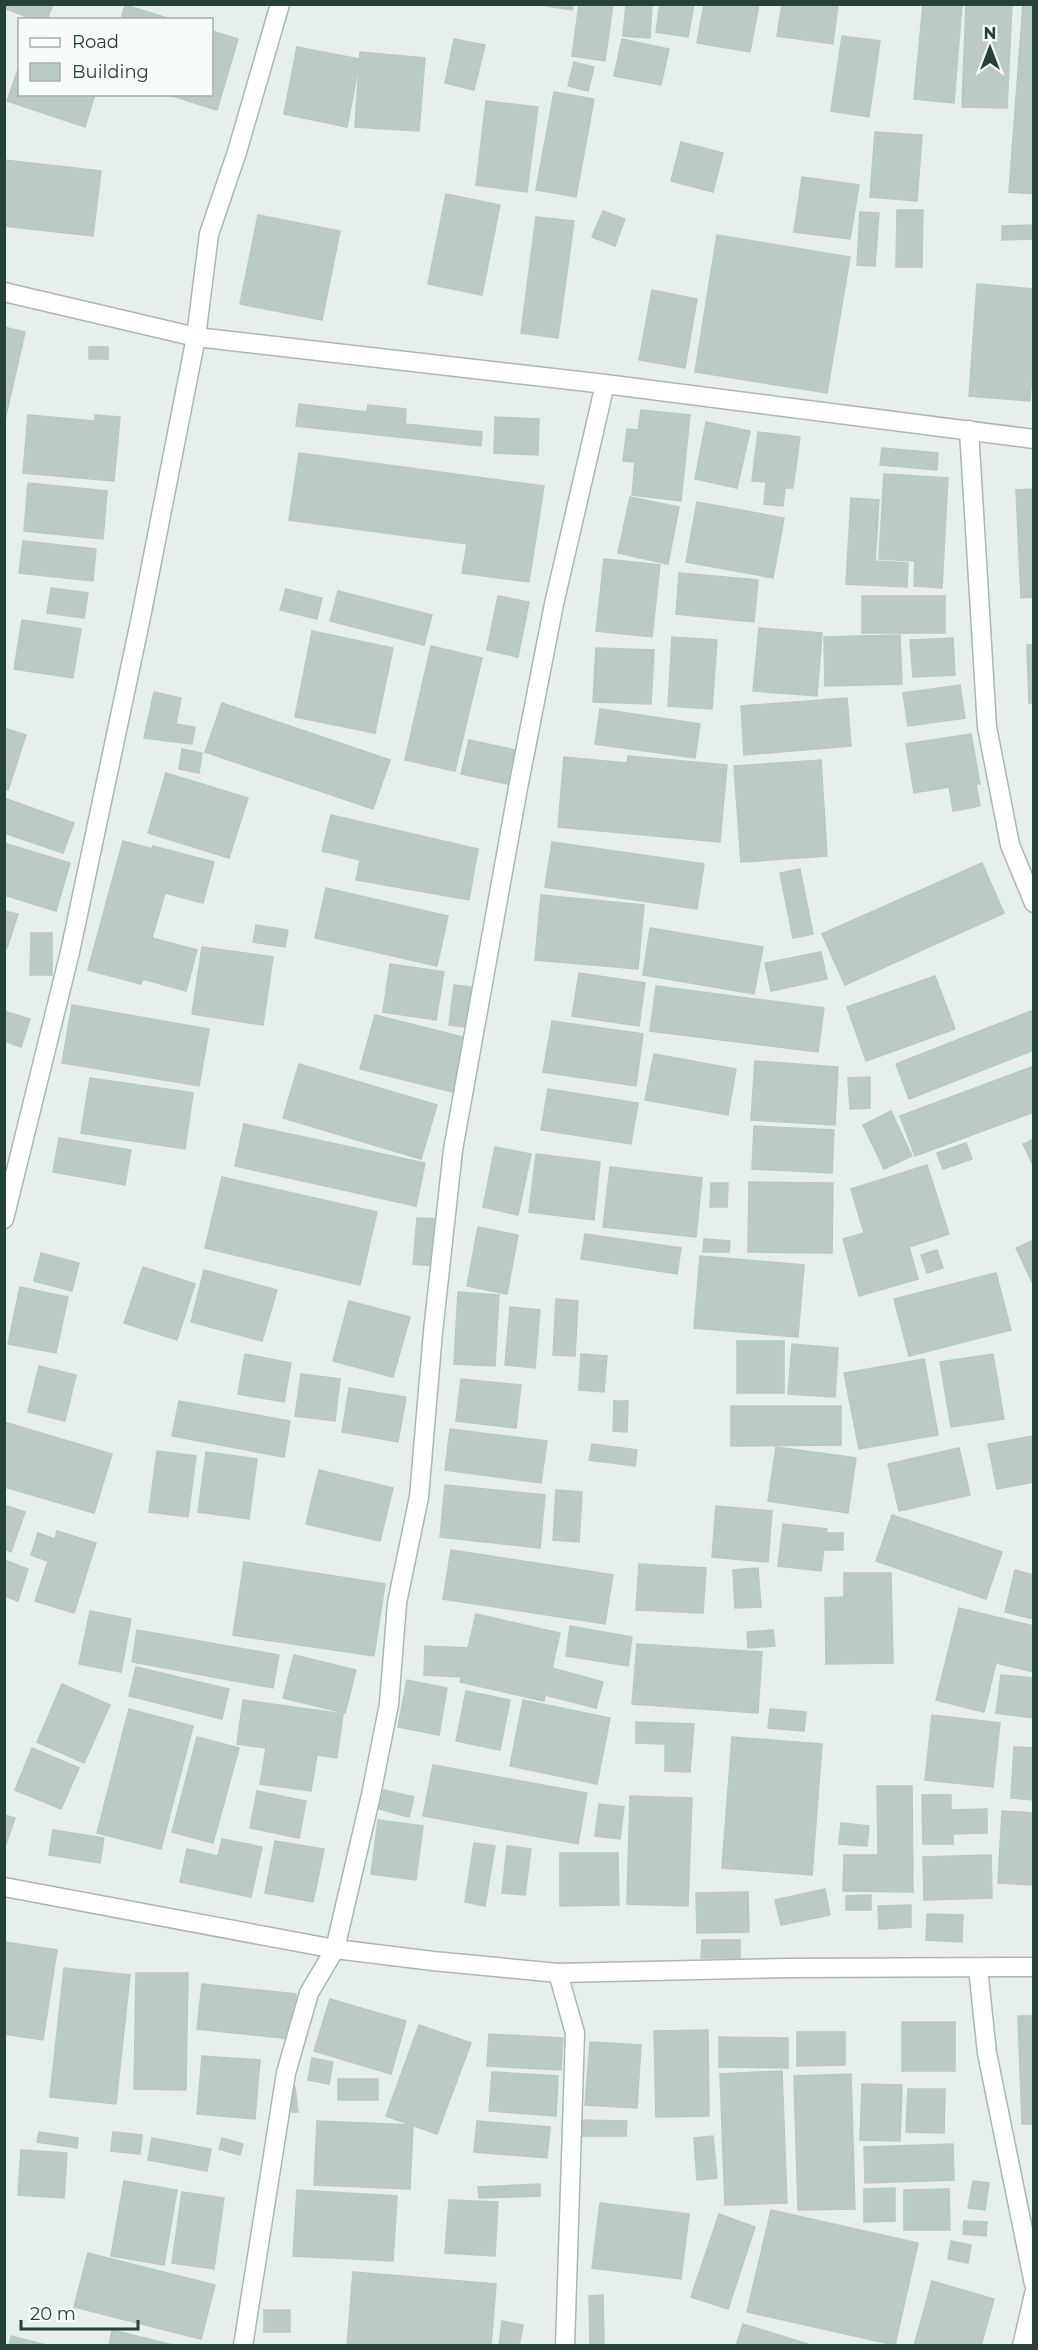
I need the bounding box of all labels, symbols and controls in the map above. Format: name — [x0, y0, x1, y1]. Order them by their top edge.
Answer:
legend — [18, 18, 213, 96]
north arrow — [960, 18, 1020, 78]
text: N — [984, 24, 996, 43]
text: Road — [72, 31, 119, 53]
text: Building — [72, 61, 149, 83]
scale bar — [21, 2293, 138, 2331]
text: 20 m — [30, 2303, 76, 2325]

